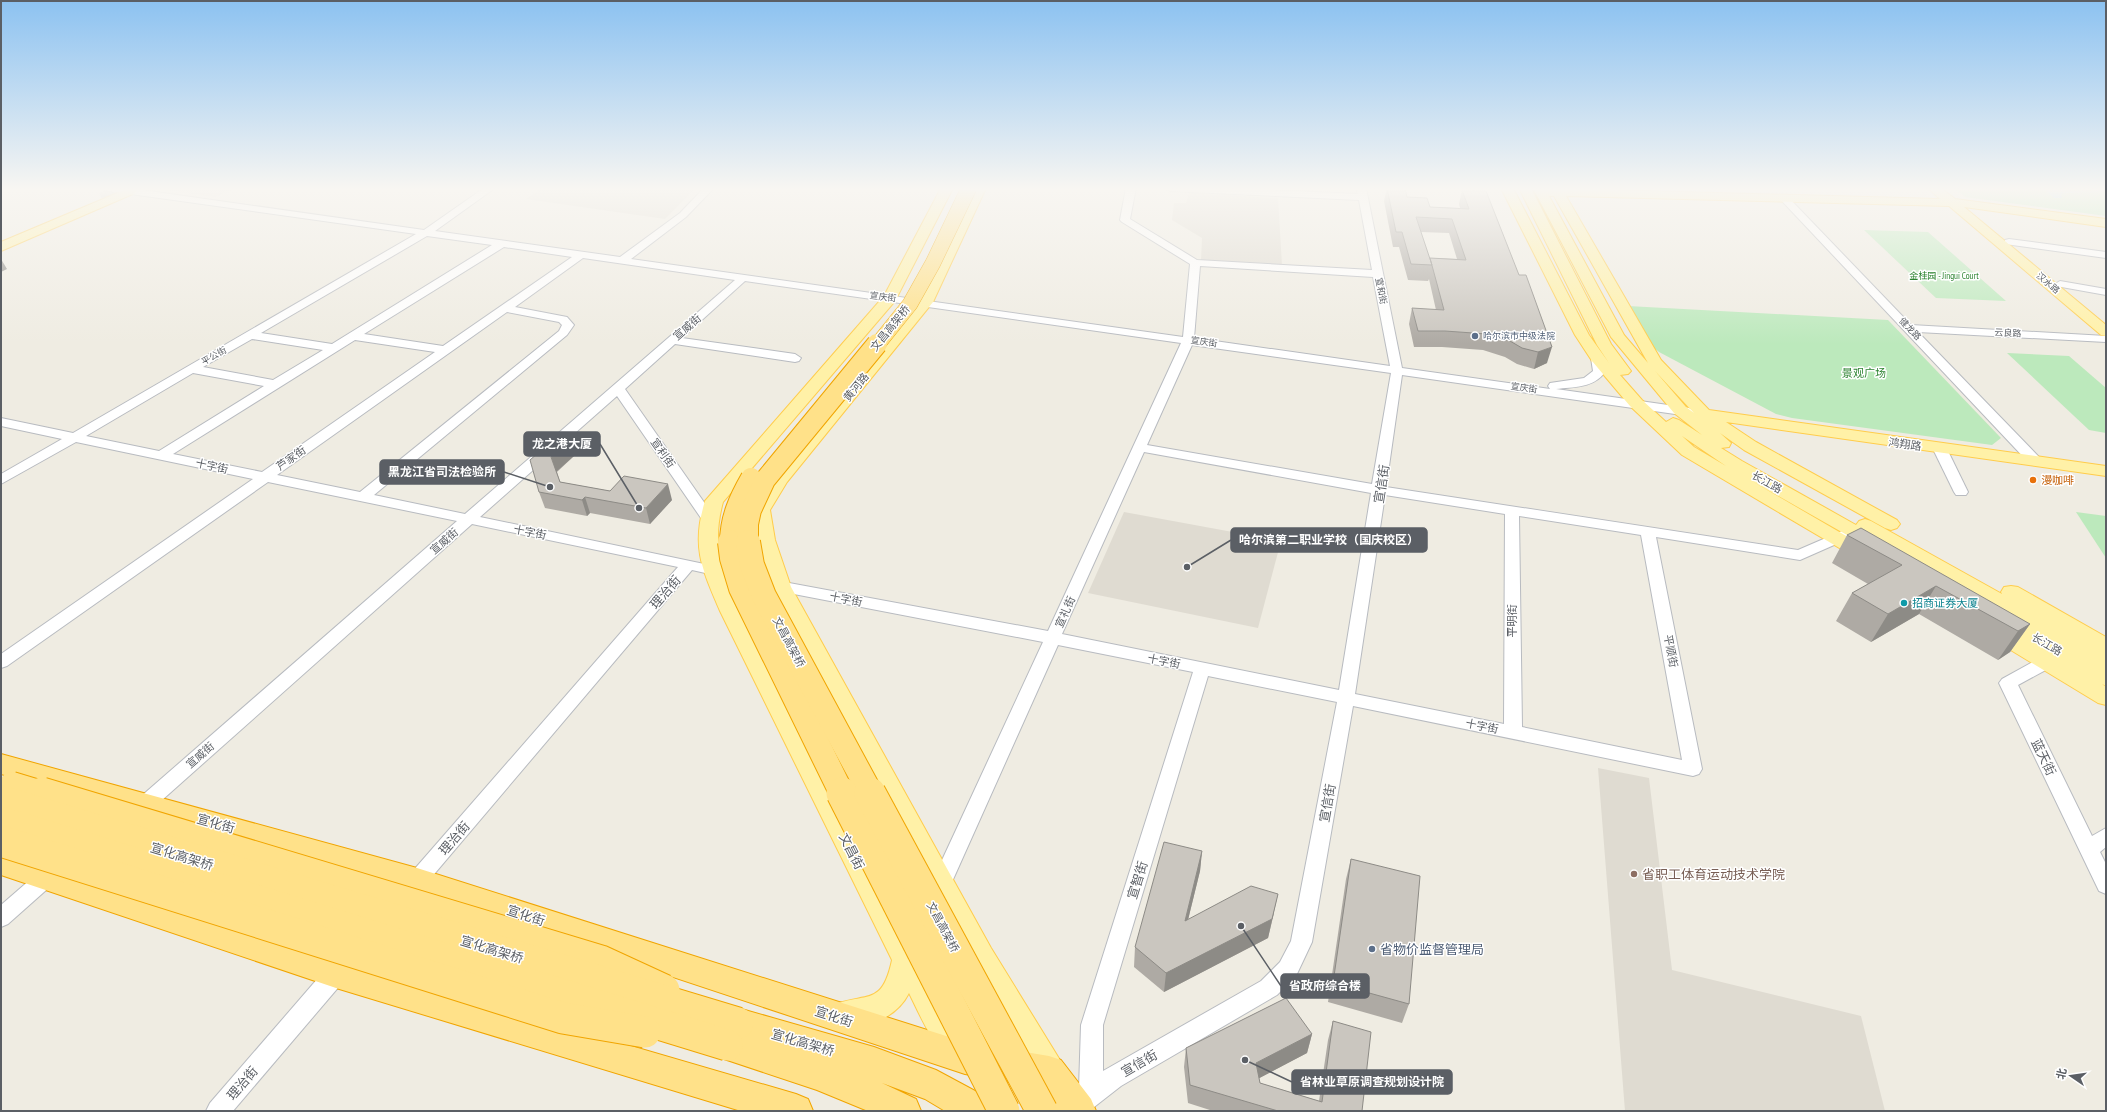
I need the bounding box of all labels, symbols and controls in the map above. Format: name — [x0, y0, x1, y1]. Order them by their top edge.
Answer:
park label: 金桂园 - Jingui Court — [1909, 270, 1979, 281]
street label: 汉水路 — [2034, 270, 2062, 296]
street label: 宣和街 — [1374, 277, 1389, 305]
street label: 宣庆街 — [869, 289, 897, 304]
street label: 文昌高架桥 — [867, 302, 913, 354]
street label: 宣威街 — [670, 311, 704, 343]
street label: 健龙路 — [1897, 315, 1924, 342]
street label: 云良路 — [1994, 326, 2022, 339]
place label: 哈尔滨市中级法院 — [1483, 330, 1555, 341]
marker: 哈尔滨市中级法院 — [1470, 331, 1480, 341]
street label: 宣庆街 — [1190, 334, 1218, 349]
street label: 平公街 — [199, 344, 228, 367]
park label: 景观广场 — [1842, 366, 1886, 380]
street label: 黄河路 — [840, 370, 872, 404]
street label: 宣庆街 — [1510, 380, 1538, 395]
callout: 龙之港大厦 — [524, 432, 600, 456]
street label: 宣利街 — [648, 435, 678, 471]
street label: 鸿翔路 — [1888, 435, 1922, 453]
text: 龙之港大厦 — [532, 436, 592, 451]
street label: 芦家街 — [273, 443, 309, 473]
street label: 十字街 — [194, 456, 230, 476]
callout: 黑龙江省司法检验所 — [380, 460, 504, 484]
street label: 宣信街 — [1370, 463, 1393, 505]
text: 黑龙江省司法检验所 — [388, 464, 496, 479]
street label: 长江路 — [1749, 468, 1785, 496]
place label: 漫咖啡 — [2041, 473, 2074, 487]
marker: 漫咖啡 — [2028, 475, 2038, 485]
street label: 十字街 — [512, 522, 548, 542]
street label: 宣威街 — [427, 525, 461, 557]
callout: 哈尔滨第二职业学校（国庆校区） — [1231, 528, 1427, 552]
text: 哈尔滨第二职业学校（国庆校区） — [1239, 532, 1419, 547]
street label: 理治街 — [646, 572, 685, 613]
street label: 十字街 — [828, 589, 864, 609]
street label: 宣礼街 — [1052, 594, 1078, 630]
place label: 招商证券大厦 — [1912, 596, 1978, 610]
marker: 招商证券大厦 — [1899, 598, 1909, 608]
street label: 平明街 — [1505, 605, 1519, 638]
street label: 文昌高架桥 — [770, 614, 808, 670]
street label: 长江路 — [2029, 630, 2065, 658]
street label: 平顺街 — [1661, 633, 1681, 669]
street label: 十字街 — [1146, 651, 1182, 671]
street label: 十字街 — [1464, 716, 1500, 736]
street label: 蓝天街 — [2027, 736, 2060, 778]
street label: 宣威街 — [183, 739, 217, 771]
street label: 宣信街 — [1316, 782, 1339, 824]
street label: 宣化街 — [195, 810, 237, 837]
street label: 理治街 — [435, 818, 474, 859]
street label: 文昌街 — [835, 830, 868, 872]
street label: 宣化高架桥 — [148, 839, 215, 874]
street label: 宣智街 — [1124, 859, 1151, 901]
place label: 省职工体育运动技术学院 — [1642, 866, 1785, 883]
marker: 省职工体育运动技术学院 — [1629, 869, 1639, 879]
street label: 文昌高架桥 — [924, 899, 962, 955]
street label: 宣化街 — [505, 901, 547, 930]
street label: 宣化高架桥 — [458, 932, 525, 967]
place label: 省物价监督管理局 — [1380, 941, 1484, 958]
marker: 省物价监督管理局 — [1367, 944, 1377, 954]
callout: 省政府综合楼 — [1281, 974, 1369, 998]
text: 省政府综合楼 — [1289, 978, 1361, 993]
street label: 宣化街 — [813, 1002, 855, 1031]
street label: 宣化高架桥 — [769, 1025, 836, 1060]
street label: 宣信街 — [1118, 1046, 1160, 1081]
north arrow — [2051, 1056, 2091, 1096]
street label: 理治街 — [223, 1063, 262, 1104]
text: 北 — [2053, 1067, 2069, 1081]
callout: 省林业草原调查规划设计院 — [1292, 1070, 1452, 1094]
text: 省林业草原调查规划设计院 — [1300, 1074, 1444, 1089]

